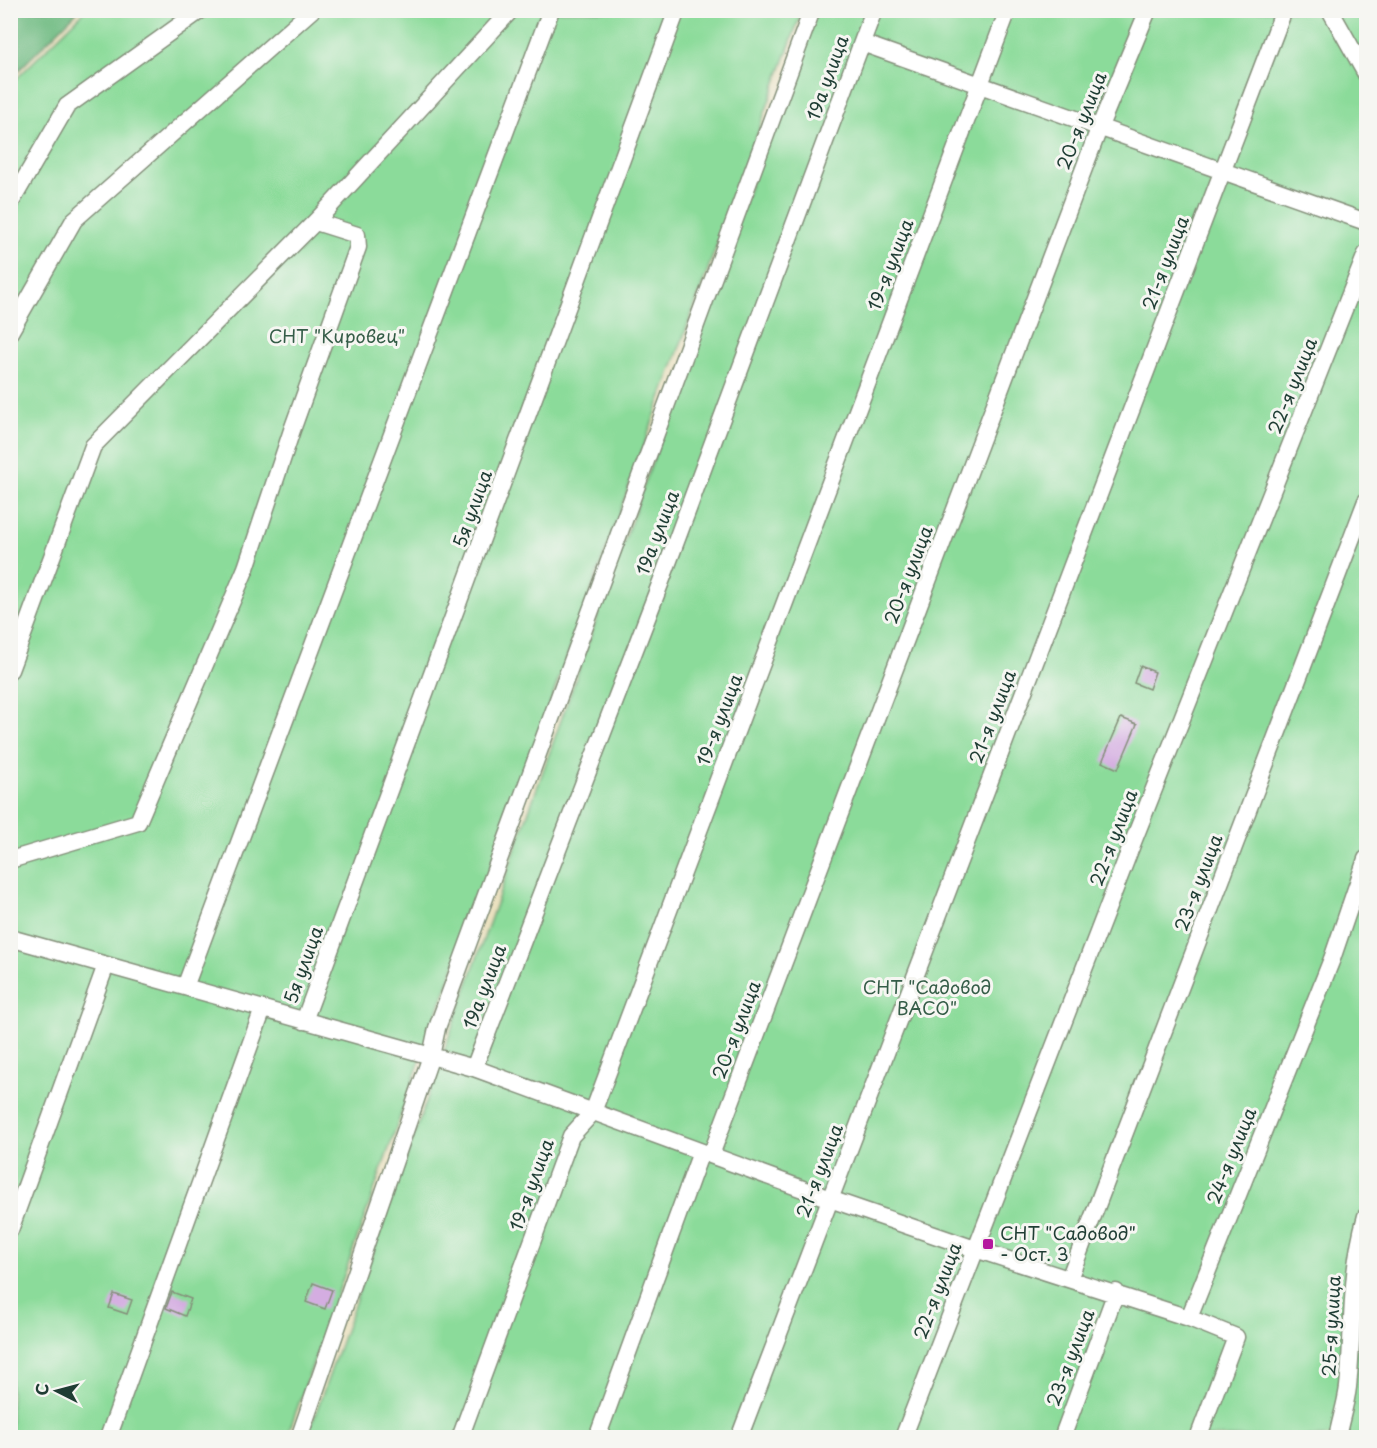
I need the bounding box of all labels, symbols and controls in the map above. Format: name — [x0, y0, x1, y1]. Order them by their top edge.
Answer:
street label: 19а улица — [799, 31, 855, 124]
street label: 20-я улица — [1049, 67, 1113, 173]
street label: 21-я улица — [1134, 211, 1195, 313]
street label: 19-я улица — [860, 214, 920, 314]
park label: СНТ "Кировец" — [269, 322, 405, 349]
street label: 22-я улица — [1260, 333, 1323, 438]
street label: 5я улица — [445, 465, 498, 551]
street label: 19а улица — [628, 486, 685, 579]
street label: 20-я улица — [876, 521, 939, 628]
street label: 21-я улица — [961, 665, 1022, 767]
street label: 19-я улица — [689, 669, 749, 769]
street label: 22-я улица — [1082, 785, 1144, 890]
street label: 23-я улица — [1167, 829, 1229, 935]
street label: 5я улица — [276, 921, 329, 1007]
street label: 19а улица — [455, 940, 512, 1033]
park label: СНТ "Садовод ВАСО" — [863, 973, 991, 1021]
street label: 20-я улица — [704, 976, 767, 1083]
street label: 24-я улица — [1199, 1103, 1262, 1208]
street label: 21-я улица — [788, 1119, 849, 1221]
street label: 19-я улица — [501, 1134, 560, 1234]
place label: СНТ "Садовод" - Ост. 3 — [1000, 1219, 1136, 1267]
marker: СНТ "Садовод" - Ост. 3 — [981, 1237, 995, 1251]
street label: 22-я улица — [906, 1238, 968, 1343]
street label: 25-я улица — [1314, 1274, 1347, 1377]
street label: 23-я улица — [1039, 1304, 1101, 1410]
north arrow — [27, 1361, 87, 1421]
text: С — [29, 1382, 54, 1397]

